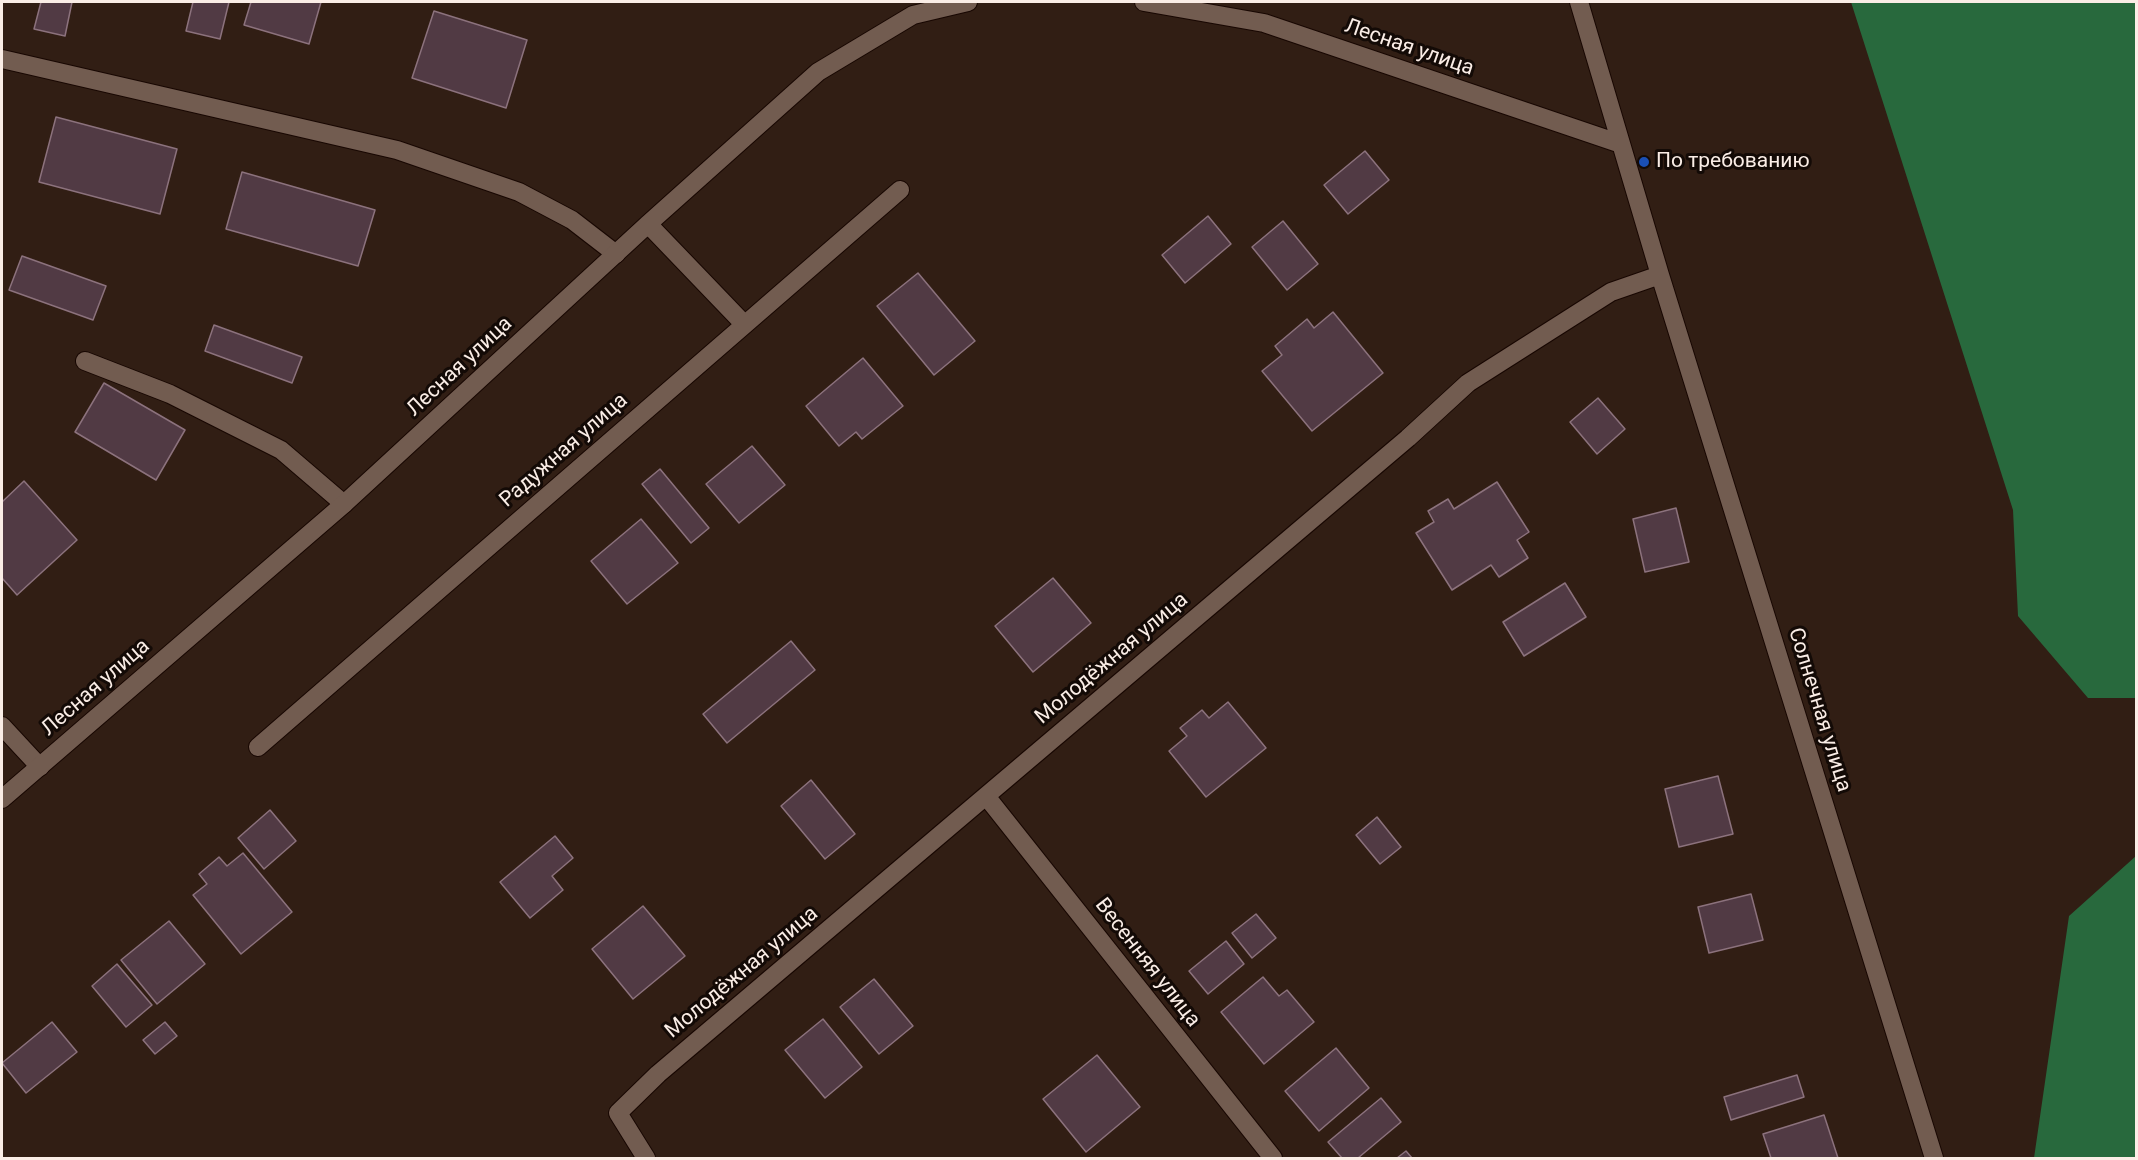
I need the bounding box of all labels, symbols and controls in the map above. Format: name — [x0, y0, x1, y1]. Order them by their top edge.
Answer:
street label: Лесная улица — [1341, 14, 1477, 82]
place label: По требованию — [1656, 149, 1810, 175]
marker: По требованию — [1637, 155, 1651, 169]
street label: Лесная улица — [402, 312, 518, 422]
street label: Радужная улица — [495, 389, 633, 513]
street label: Молодёжная улица — [1031, 588, 1193, 730]
street label: Солнечная улица — [1782, 625, 1856, 795]
street label: Лесная улица — [37, 634, 155, 742]
street label: Весенняя улица — [1089, 894, 1205, 1032]
street label: Молодёжная улица — [661, 902, 823, 1044]

